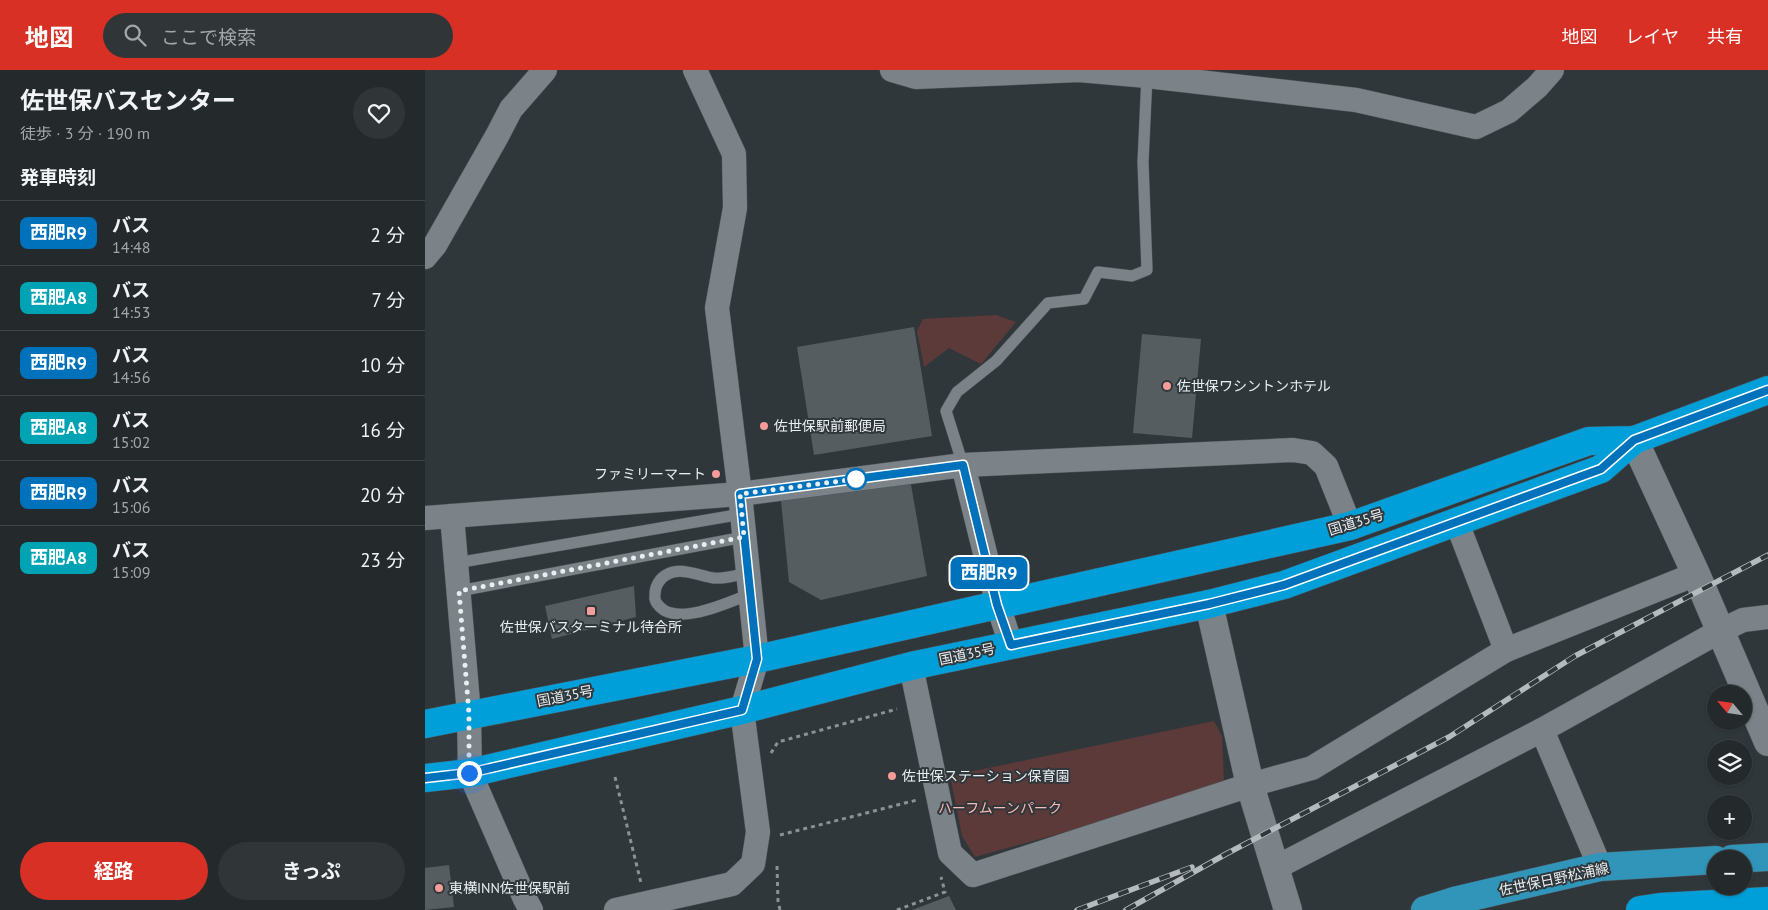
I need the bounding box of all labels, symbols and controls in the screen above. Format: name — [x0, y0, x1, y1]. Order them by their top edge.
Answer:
search box — [103, 13, 453, 58]
icon: search — [121, 21, 149, 49]
text: 地図 — [25, 22, 73, 53]
text: ここで検索 — [161, 25, 256, 49]
text: 地図 — [1562, 25, 1598, 48]
text: レイヤ — [1626, 25, 1679, 48]
text: 共有 — [1707, 25, 1743, 48]
text: 佐世保バスセンター — [20, 85, 236, 116]
button: heart — [353, 87, 405, 139]
text: 徒歩 · 3 分 · 190 m — [20, 123, 150, 143]
text: 発車時刻 — [20, 165, 96, 189]
text: バス — [112, 213, 150, 237]
text: 西肥R9 — [30, 221, 87, 244]
text: 2 分 — [371, 223, 405, 247]
text: 14:48 — [112, 237, 150, 257]
text: バス — [112, 278, 150, 302]
text: 西肥A8 — [30, 286, 87, 309]
text: 7 分 — [372, 288, 405, 312]
text: 14:53 — [112, 302, 151, 322]
text: バス — [112, 343, 150, 367]
text: 西肥R9 — [30, 351, 87, 374]
text: 10 分 — [360, 353, 405, 377]
text: 14:56 — [112, 367, 150, 387]
place label: 佐世保ワシントンホテル — [1177, 377, 1331, 395]
marker: 佐世保ワシントンホテル — [1161, 380, 1173, 392]
text: バス — [112, 408, 150, 432]
text: 西肥A8 — [30, 416, 87, 439]
place label: 佐世保駅前郵便局 — [774, 417, 886, 435]
text: 16 分 — [360, 418, 405, 442]
marker: 佐世保駅前郵便局 — [758, 420, 770, 432]
text: 15:02 — [112, 432, 151, 452]
place label: ファミリーマート — [594, 465, 706, 483]
marker: ファミリーマート — [710, 468, 722, 480]
unlabelled marker — [845, 468, 867, 490]
text: バス — [112, 473, 150, 497]
text: 西肥R9 — [30, 481, 87, 504]
text: 20 分 — [360, 483, 405, 507]
text: 15:06 — [112, 497, 150, 517]
street label: 国道35号 — [1326, 505, 1386, 539]
text: バス — [112, 538, 150, 562]
text: 西肥A8 — [30, 546, 87, 569]
text: 23 分 — [360, 548, 405, 572]
line badge: 西肥R9 — [954, 557, 1024, 589]
text: 西肥R9 — [960, 561, 1018, 584]
text: 15:09 — [112, 562, 151, 582]
marker: 佐世保バスターミナル待合所 — [585, 605, 597, 617]
place label: 佐世保バスターミナル待合所 — [500, 618, 682, 636]
street label: 国道35号 — [937, 639, 997, 669]
street label: 国道35号 — [535, 682, 595, 710]
north arrow — [1707, 685, 1753, 730]
map controls — [1707, 685, 1752, 895]
button: layers — [1707, 740, 1752, 785]
your location — [457, 761, 482, 786]
place label: 佐世保ステーション保育園 — [902, 767, 1070, 785]
marker: 佐世保ステーション保育園 — [886, 770, 898, 782]
button: + — [1707, 795, 1752, 840]
park label: ハーフムーンパーク — [938, 799, 1062, 817]
button: 経路 — [20, 842, 208, 900]
button: きっぷ — [218, 842, 405, 900]
button: − — [1707, 850, 1752, 895]
street label: 佐世保日野松浦線 — [1497, 859, 1611, 899]
place label: 東横INN佐世保駅前 — [449, 879, 570, 897]
marker: 東横INN佐世保駅前 — [433, 882, 445, 894]

